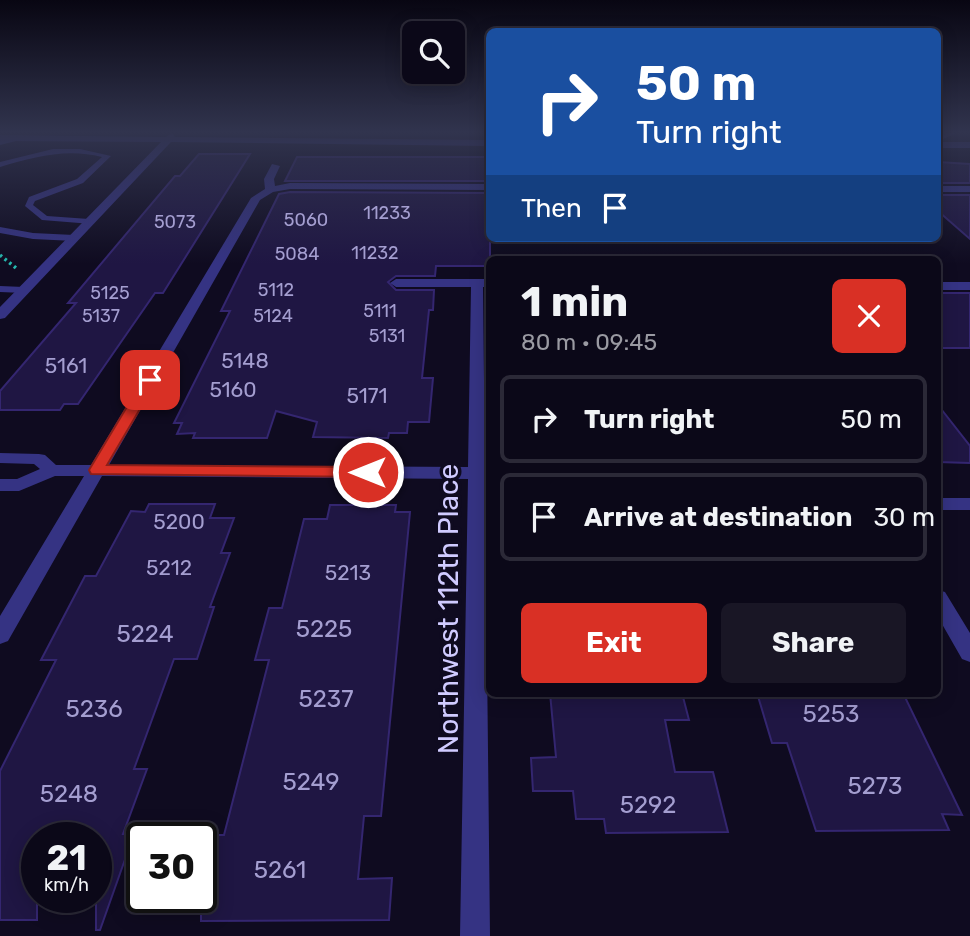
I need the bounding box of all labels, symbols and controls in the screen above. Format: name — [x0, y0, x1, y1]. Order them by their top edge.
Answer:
map controls — [402, 21, 465, 84]
button: search — [402, 21, 465, 84]
text: 50 m — [636, 54, 756, 112]
icon: right — [521, 56, 612, 147]
text: Turn right — [636, 113, 781, 151]
icon: arrive — [596, 189, 634, 227]
text: Then — [521, 193, 582, 224]
house number: 11233 — [363, 202, 411, 224]
house number: 5060 — [284, 209, 328, 231]
house number: 5073 — [154, 211, 196, 233]
house number: 11232 — [351, 242, 399, 264]
house number: 5084 — [275, 243, 319, 265]
text: 1 min — [521, 277, 628, 327]
house number: 5112 — [258, 279, 294, 301]
button: close — [832, 279, 906, 353]
house number: 5125 — [90, 282, 130, 304]
house number: 5111 — [363, 300, 397, 322]
house number: 5137 — [82, 305, 120, 327]
house number: 5124 — [253, 305, 293, 327]
house number: 5131 — [369, 325, 405, 347]
text: 80 m · 09:45 — [521, 328, 657, 356]
house number: 5148 — [221, 348, 269, 373]
pin — [120, 350, 180, 410]
house number: 5161 — [45, 353, 87, 378]
icon: arrive — [131, 361, 169, 399]
house number: 5160 — [209, 377, 257, 402]
house number: 5171 — [347, 383, 387, 408]
icon: right — [525, 400, 563, 438]
text: Turn right — [584, 404, 714, 435]
text: 50 m — [841, 404, 902, 435]
position arrow — [331, 435, 405, 509]
street label: Northwest 112th Place — [432, 464, 465, 754]
icon: arrive — [525, 498, 563, 536]
text: Arrive at destination — [584, 502, 852, 533]
text: 30 m — [873, 502, 935, 533]
house number: 5200 — [153, 509, 205, 534]
house number: 5212 — [146, 555, 192, 580]
house number: 5213 — [325, 560, 371, 585]
button: Exit — [521, 603, 707, 683]
button: Share — [721, 603, 906, 683]
house number: 5225 — [296, 615, 352, 643]
house number: 5224 — [116, 620, 174, 648]
house number: 5237 — [298, 685, 354, 713]
house number: 5236 — [65, 695, 123, 723]
house number: 5253 — [802, 700, 860, 728]
house number: 5249 — [282, 768, 340, 796]
house number: 5273 — [847, 772, 903, 800]
house number: 5248 — [40, 780, 98, 808]
house number: 5292 — [620, 791, 676, 819]
speed limit sign: 30 — [126, 822, 217, 913]
text: 21 — [46, 837, 87, 879]
house number: 5261 — [254, 856, 306, 884]
text: km/h — [44, 874, 89, 896]

